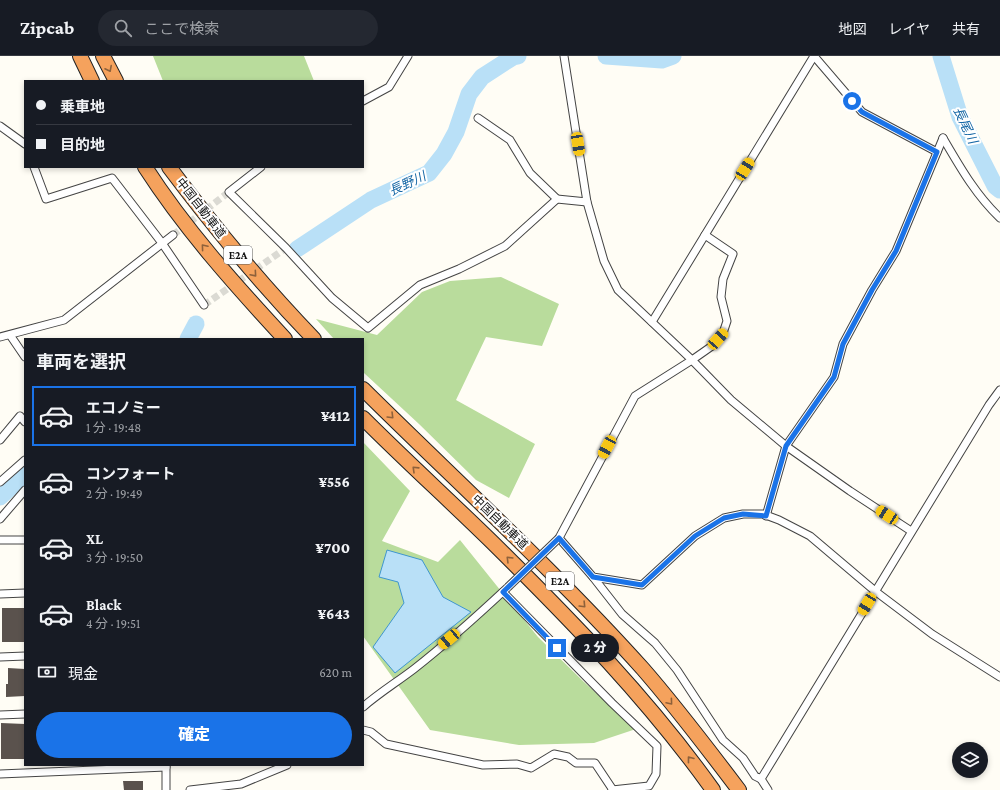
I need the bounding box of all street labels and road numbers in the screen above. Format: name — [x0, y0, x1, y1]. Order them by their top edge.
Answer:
street label: 中国自動車道 — [173, 175, 229, 241]
road number: E2A — [224, 246, 252, 264]
street label: 中国自動車道 — [469, 492, 531, 552]
road number: E2A — [546, 572, 574, 590]

